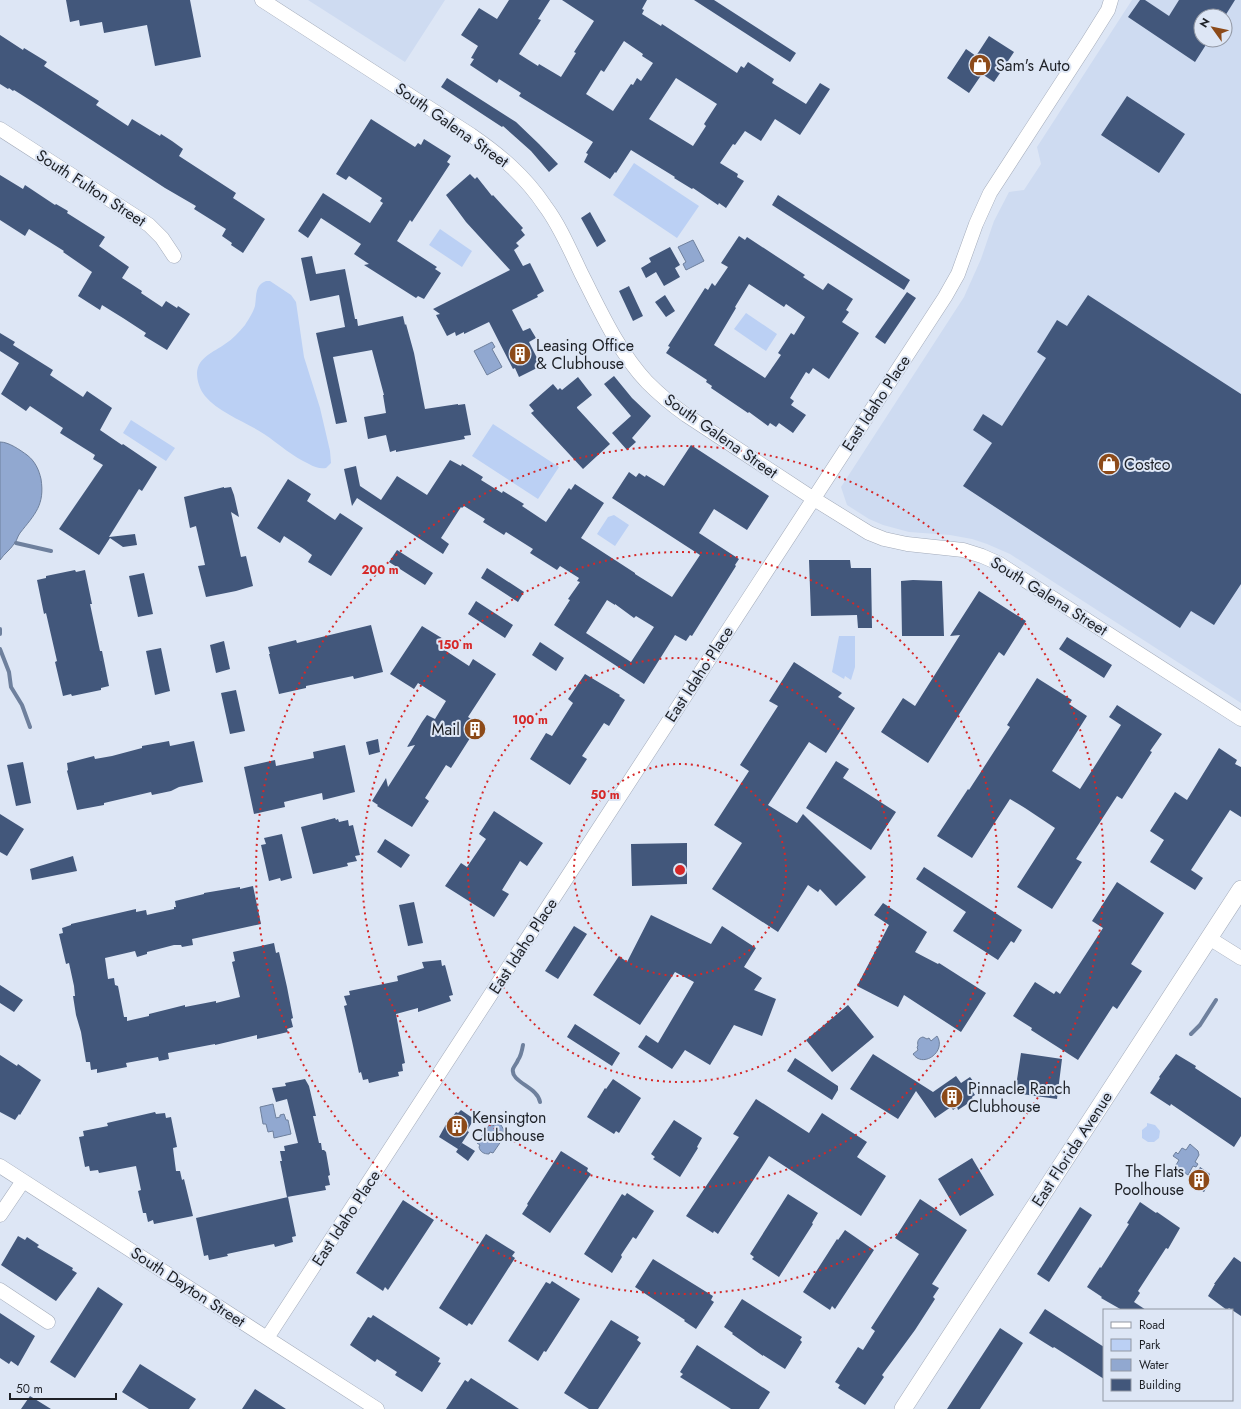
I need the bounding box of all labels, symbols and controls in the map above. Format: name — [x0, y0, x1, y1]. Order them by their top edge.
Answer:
north arrow — [1193, 8, 1233, 48]
text: N — [1196, 15, 1214, 31]
shop icon: Sam's Auto — [967, 52, 993, 78]
place label: Sam's Auto — [996, 54, 1070, 77]
street label: South Galena Street — [391, 77, 514, 173]
street label: South Fulton Street — [32, 144, 151, 232]
place label: Leasing Office & Clubhouse — [536, 334, 634, 375]
building icon: Leasing Office & Clubhouse — [507, 341, 533, 367]
street label: East Idaho Place — [836, 350, 916, 456]
street label: South Galena Street — [660, 388, 783, 484]
shop icon: Costco — [1096, 451, 1122, 477]
place label: Costco — [1124, 453, 1171, 476]
street label: South Galena Street — [986, 551, 1112, 641]
text: 200 m — [361, 561, 399, 579]
street label: East Idaho Place — [659, 621, 739, 727]
text: 150 m — [437, 636, 473, 654]
text: 100 m — [512, 711, 548, 729]
building icon: Mail — [462, 716, 488, 742]
place label: Mail — [432, 718, 460, 741]
text: 50 m — [590, 786, 620, 804]
centre of rings — [673, 863, 687, 877]
street label: East Idaho Place — [483, 893, 563, 999]
place label: Pinnacle Ranch Clubhouse — [968, 1077, 1071, 1118]
building icon: Pinnacle Ranch Clubhouse — [939, 1084, 965, 1110]
street label: East Florida Avenue — [1026, 1087, 1118, 1211]
place label: Kensington Clubhouse — [472, 1106, 546, 1147]
building icon: Kensington Clubhouse — [444, 1113, 470, 1139]
place label: The Flats Poolhouse — [1114, 1160, 1184, 1201]
street label: East Idaho Place — [306, 1165, 386, 1271]
building icon: The Flats Poolhouse — [1186, 1167, 1212, 1193]
street label: South Dayton Street — [126, 1241, 250, 1333]
legend — [1103, 1309, 1233, 1401]
text: Road — [1139, 1316, 1165, 1334]
text: Park — [1139, 1336, 1161, 1354]
text: Water — [1139, 1356, 1170, 1374]
scale bar — [10, 1375, 116, 1401]
text: Building — [1139, 1376, 1181, 1394]
text: 50 m — [16, 1380, 43, 1398]

